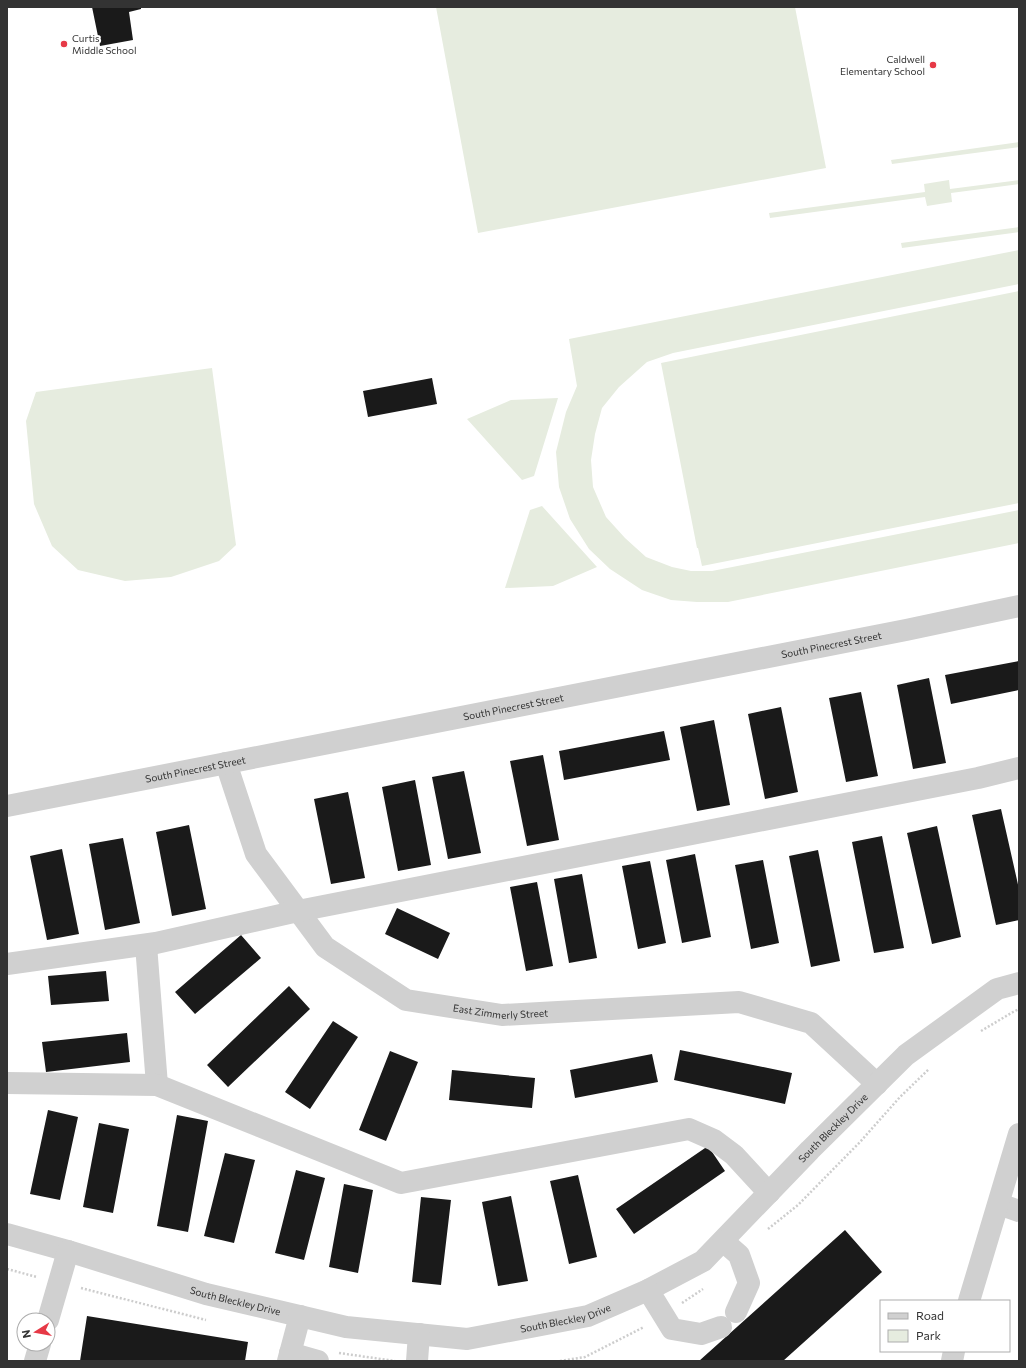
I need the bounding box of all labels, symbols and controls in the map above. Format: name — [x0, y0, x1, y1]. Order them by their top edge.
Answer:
place label: Curtis Middle School — [72, 32, 136, 56]
marker: Curtis Middle School — [59, 39, 69, 49]
place label: Caldwell Elementary School — [840, 53, 925, 77]
marker: Caldwell Elementary School — [928, 60, 938, 70]
street label: South Pinecrest Street — [780, 629, 883, 660]
street label: South Pinecrest Street — [462, 691, 565, 723]
street label: South Pinecrest Street — [144, 753, 247, 785]
street label: East Zimmerly Street — [452, 1001, 549, 1021]
street label: South Bleckley Drive — [796, 1091, 870, 1165]
street label: South Bleckley Drive — [189, 1283, 282, 1317]
legend — [880, 1300, 1010, 1352]
street label: South Bleckley Drive — [519, 1301, 612, 1335]
text: Road — [916, 1308, 944, 1322]
north arrow — [16, 1312, 56, 1352]
text: Park — [916, 1328, 942, 1342]
text: N — [19, 1329, 33, 1339]

